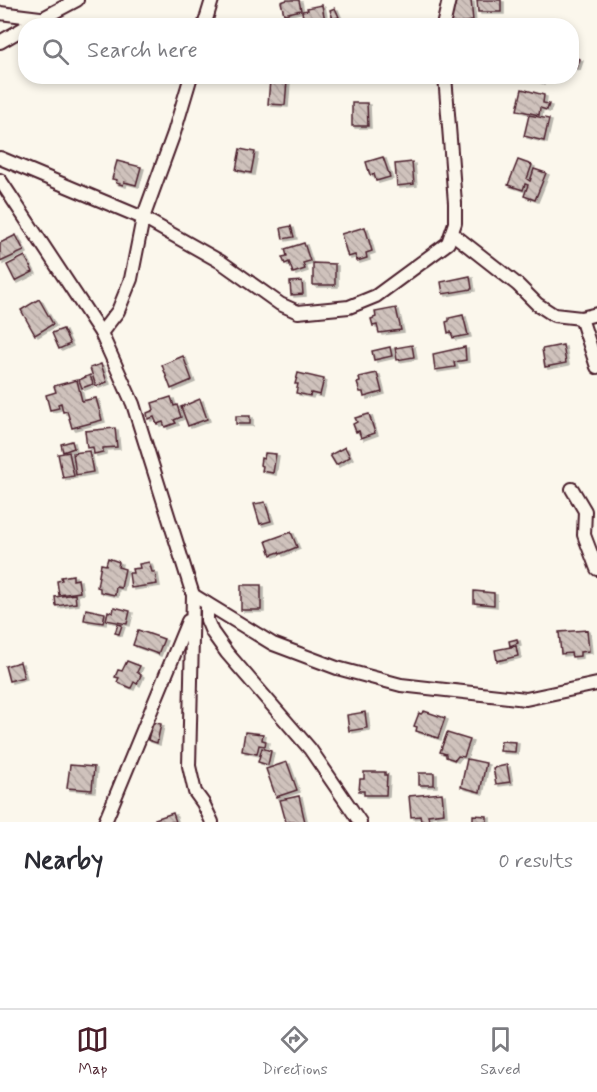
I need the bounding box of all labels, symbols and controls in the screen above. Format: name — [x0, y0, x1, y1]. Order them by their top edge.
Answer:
search box — [18, 18, 579, 84]
icon: search — [39, 35, 72, 68]
text: Search here — [87, 37, 198, 65]
text: Nearby — [24, 844, 103, 878]
text: 0 results — [499, 848, 573, 875]
tab: Map — [76, 1023, 109, 1080]
tab: Directions — [262, 1023, 328, 1080]
tab: Saved — [480, 1023, 521, 1080]

